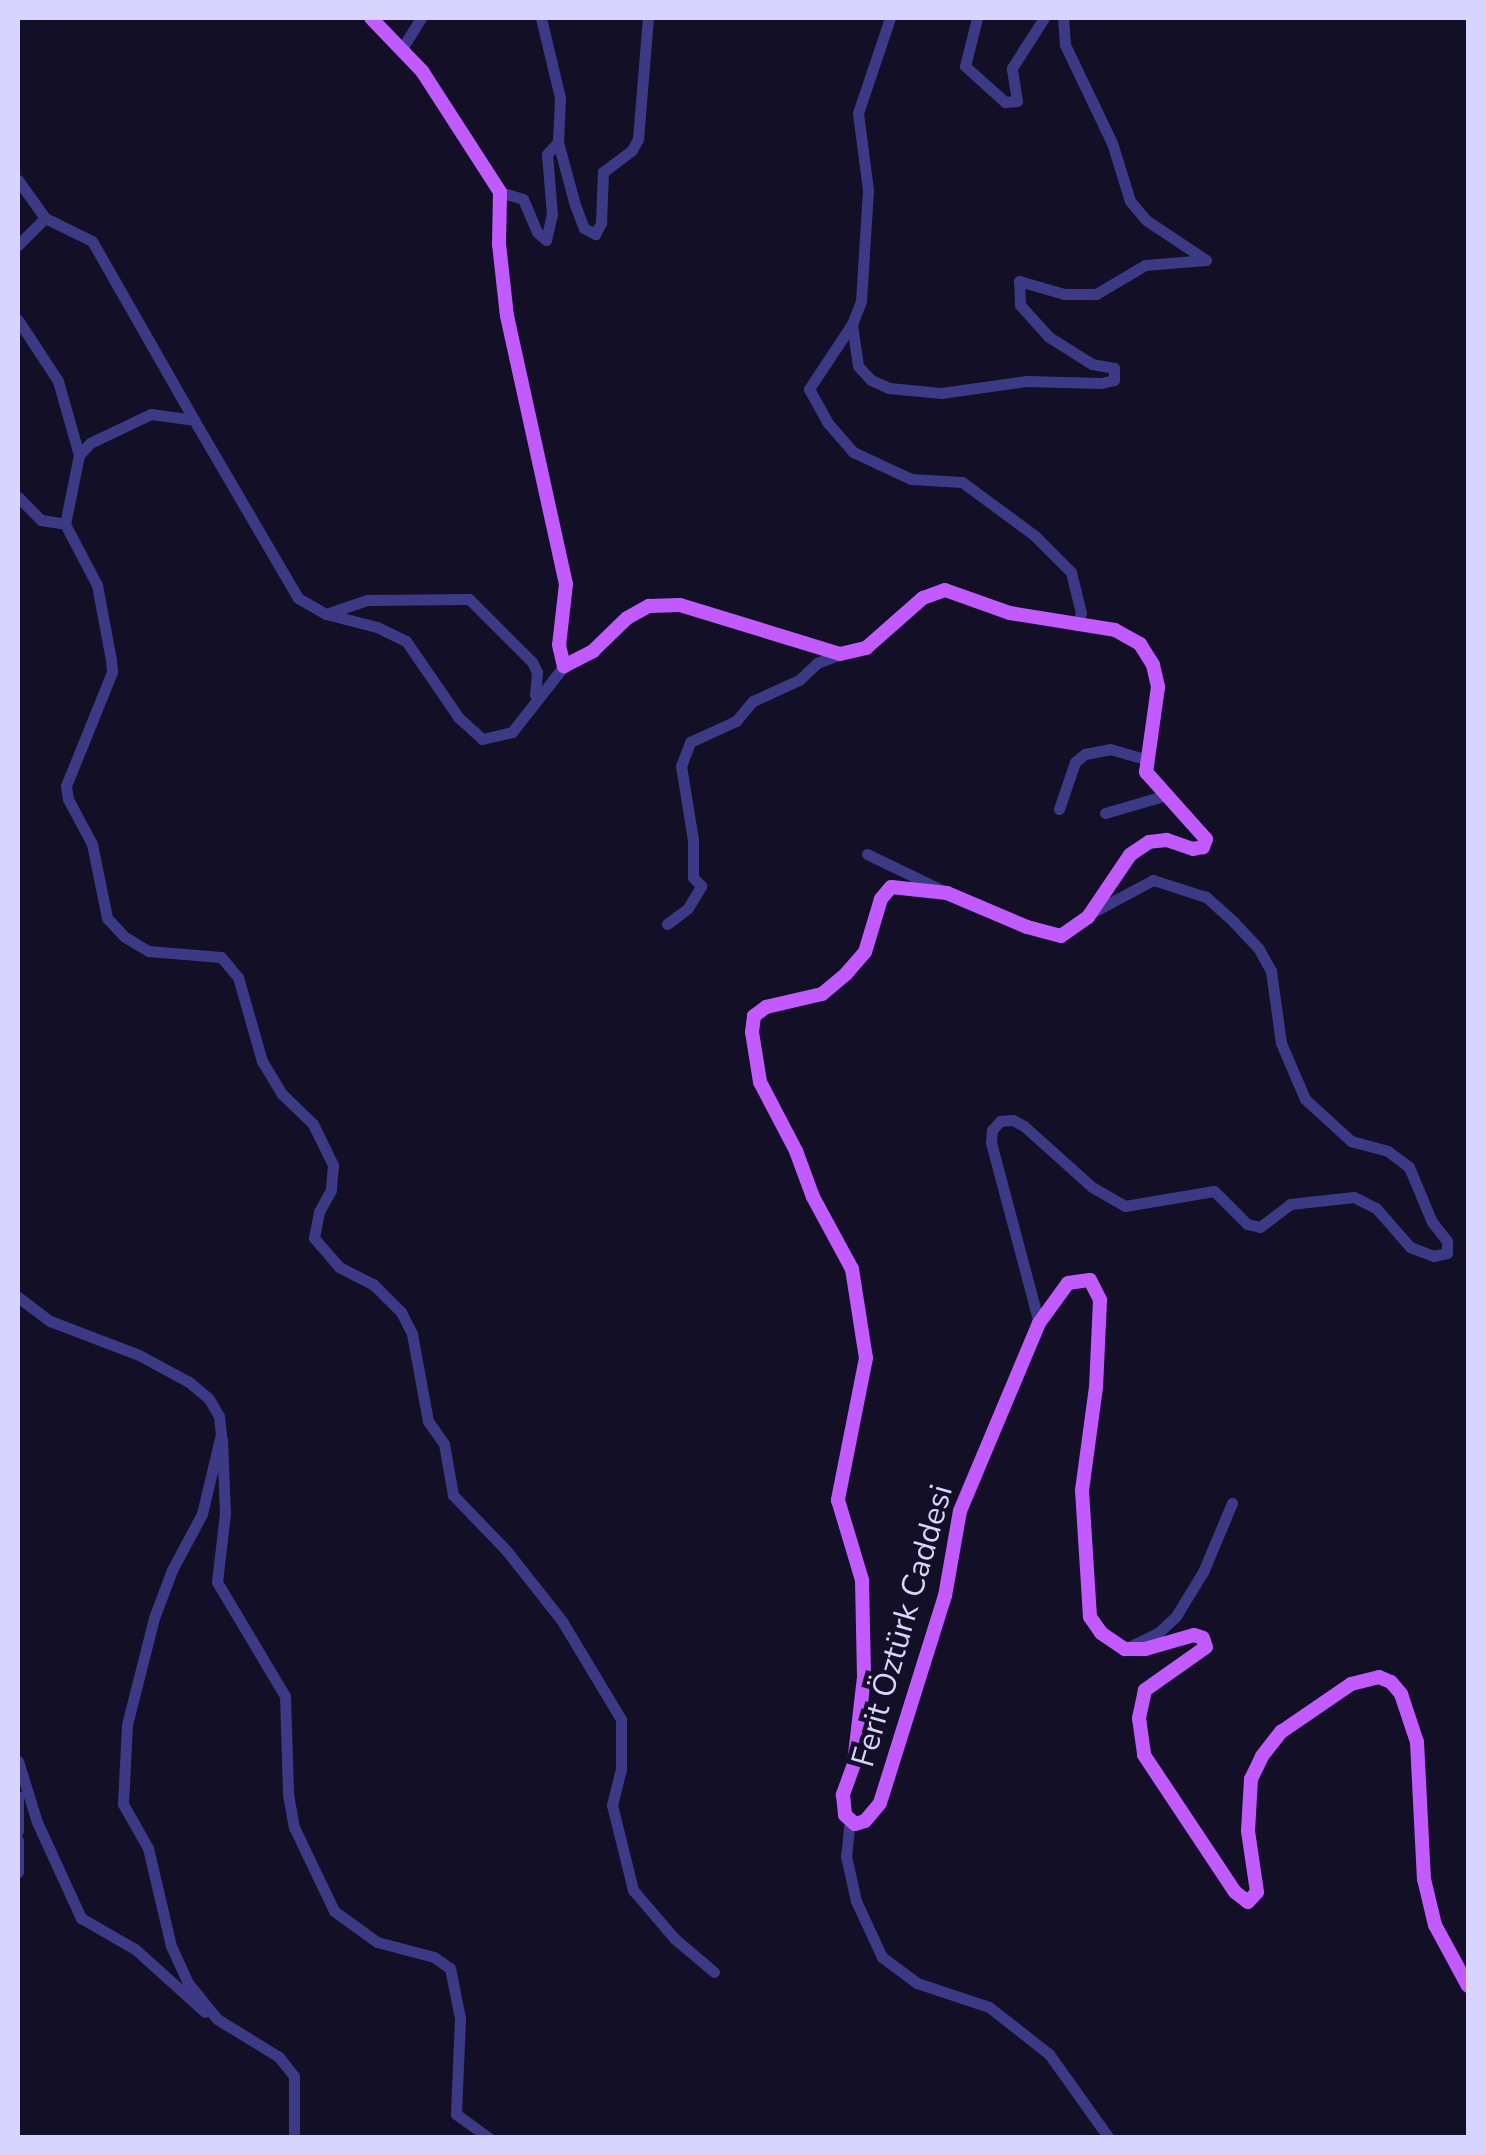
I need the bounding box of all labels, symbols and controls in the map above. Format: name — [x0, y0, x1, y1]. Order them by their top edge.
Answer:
street label: Ferit Öztürk Caddesi — [844, 1481, 962, 1771]

